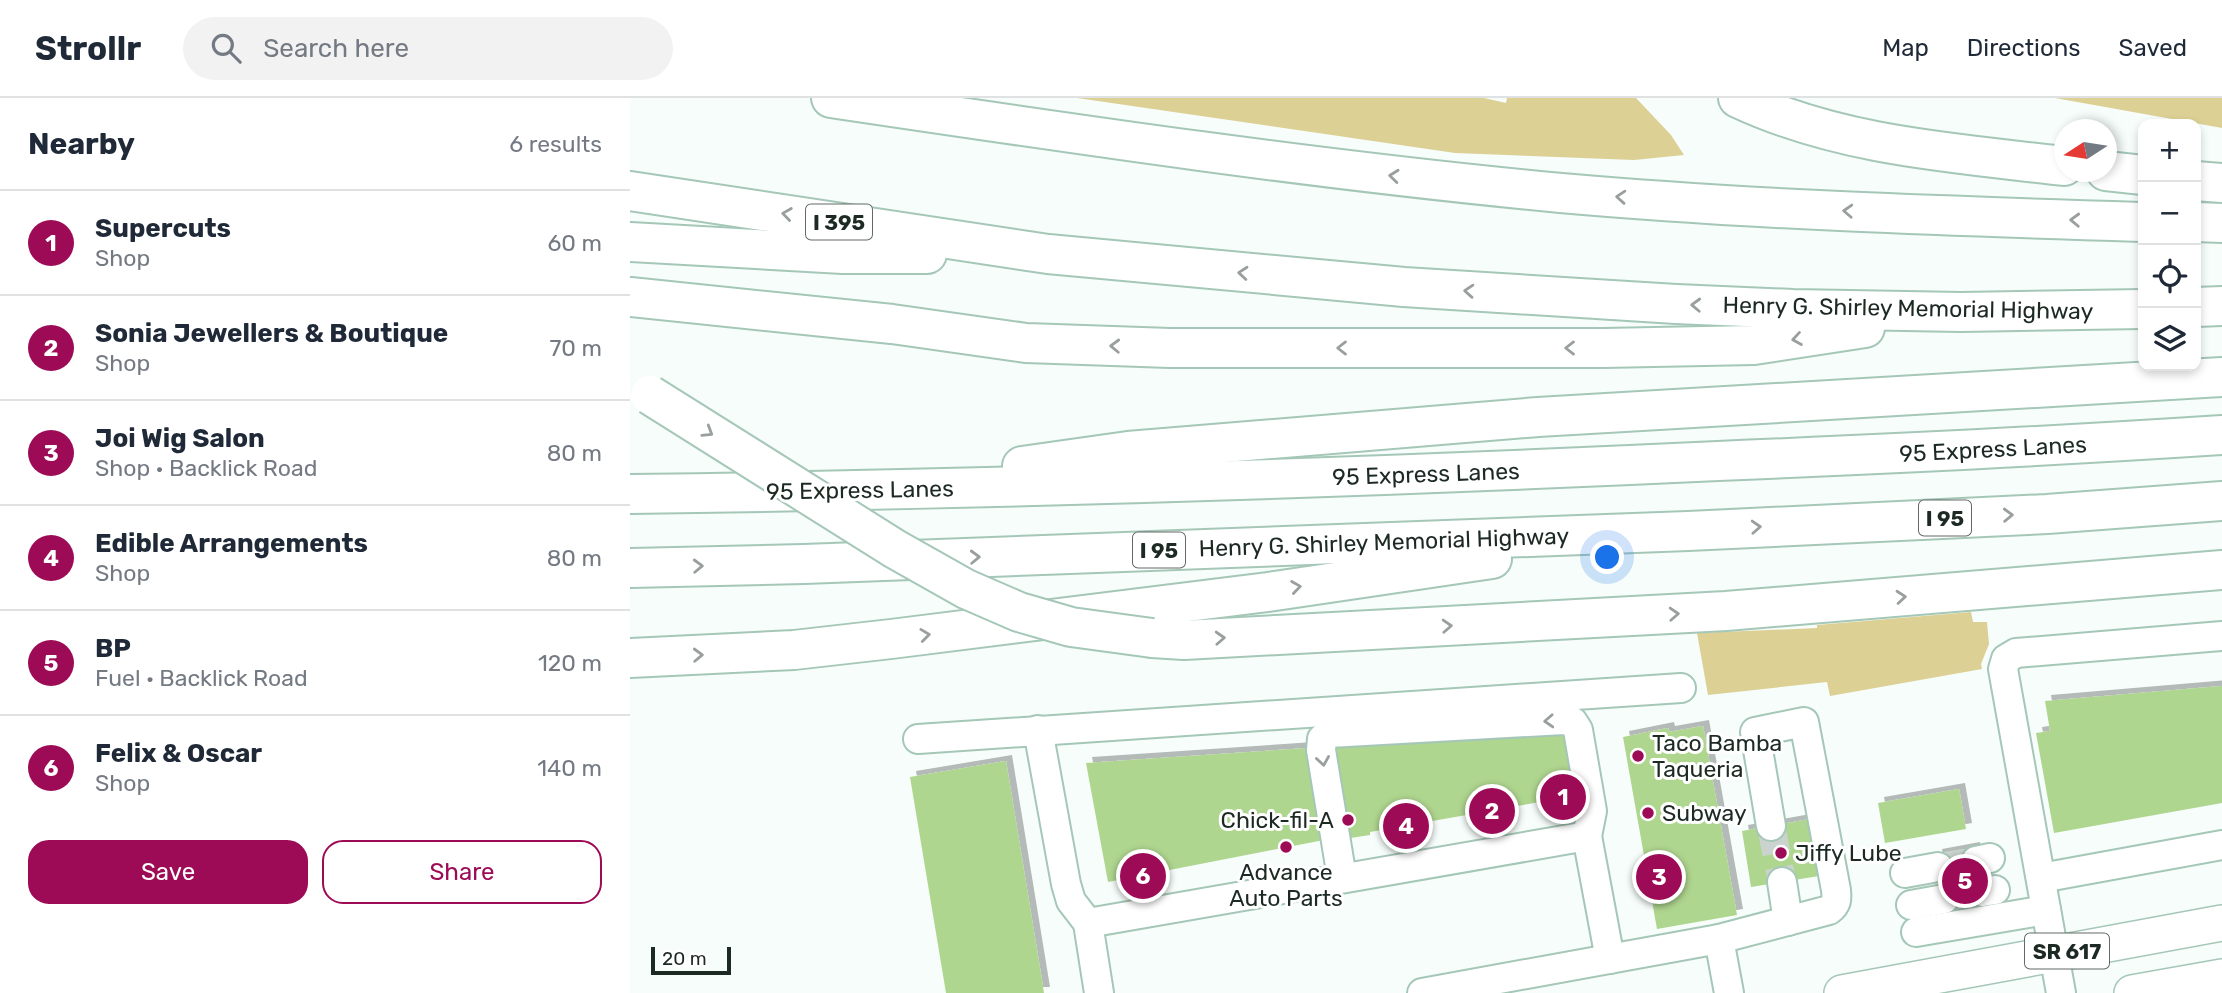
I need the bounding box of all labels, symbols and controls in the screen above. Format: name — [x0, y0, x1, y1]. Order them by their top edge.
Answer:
search box — [183, 17, 673, 80]
text: Strollr — [35, 29, 141, 68]
icon: search — [207, 29, 245, 67]
text: Search here — [263, 33, 409, 64]
text: Map — [1882, 34, 1929, 62]
text: Directions — [1967, 34, 2080, 62]
text: Saved — [2118, 34, 2187, 62]
north arrow — [2054, 119, 2117, 182]
map controls — [2138, 119, 2201, 371]
button: + — [2138, 119, 2201, 182]
text: Nearby — [28, 126, 135, 162]
text: 6 results — [509, 130, 602, 158]
one-way arrow — [1388, 169, 1399, 184]
button: − — [2138, 182, 2201, 245]
one-way arrow — [1615, 190, 1626, 205]
road number: I 395 — [806, 204, 872, 240]
one-way arrow — [1842, 204, 1853, 219]
one-way arrow — [781, 207, 793, 222]
one-way arrow — [2069, 212, 2080, 227]
text: Supercuts — [95, 213, 231, 244]
text: 1 — [45, 229, 57, 257]
text: 60 m — [547, 229, 602, 257]
text: Shop — [95, 244, 150, 272]
button: locate — [2138, 245, 2201, 308]
one-way arrow — [1237, 266, 1248, 281]
one-way arrow — [1464, 284, 1475, 299]
street label: Henry G. Shirley Memorial Highway — [1722, 291, 2094, 325]
one-way arrow — [1691, 298, 1702, 313]
button: layers — [2138, 308, 2201, 371]
text: Sonia Jewellers & Boutique — [95, 318, 448, 349]
one-way arrow — [1791, 331, 1803, 346]
text: 2 — [44, 334, 58, 362]
text: 70 m — [550, 334, 602, 362]
one-way arrow — [1109, 338, 1120, 353]
one-way arrow — [1336, 340, 1347, 356]
one-way arrow — [1564, 340, 1574, 356]
text: Shop — [95, 349, 150, 377]
text: Joi Wig Salon — [95, 423, 265, 454]
one-way arrow — [701, 423, 714, 436]
street label: 95 Express Lanes — [1899, 430, 2087, 468]
text: 3 — [43, 439, 59, 467]
text: 80 m — [547, 439, 602, 467]
text: Shop · Backlick Road — [95, 454, 317, 482]
street label: 95 Express Lanes — [1332, 457, 1520, 491]
street label: 95 Express Lanes — [766, 474, 954, 506]
road number: I 95 — [1919, 500, 1971, 536]
one-way arrow — [2002, 508, 2013, 523]
one-way arrow — [1751, 520, 1762, 535]
street label: Henry G. Shirley Memorial Highway — [1198, 522, 1570, 562]
text: Edible Arrangements — [95, 528, 368, 559]
road number: I 95 — [1133, 532, 1185, 568]
your location — [1590, 540, 1624, 574]
text: 4 — [43, 544, 59, 572]
text: 80 m — [547, 544, 602, 572]
one-way arrow — [969, 549, 980, 564]
text: Shop — [95, 559, 150, 587]
one-way arrow — [693, 559, 704, 574]
one-way arrow — [1290, 580, 1302, 595]
one-way arrow — [1896, 590, 1907, 605]
one-way arrow — [1669, 607, 1680, 622]
one-way arrow — [1442, 619, 1453, 634]
one-way arrow — [919, 627, 931, 642]
one-way arrow — [1215, 631, 1226, 646]
text: BP — [95, 633, 131, 664]
one-way arrow — [693, 648, 704, 663]
text: 5 — [44, 649, 58, 677]
text: 120 m — [538, 649, 602, 677]
text: Fuel · Backlick Road — [95, 664, 308, 692]
one-way arrow — [1544, 713, 1555, 728]
place label: Taco Bamba Taqueria — [1652, 729, 1782, 783]
text: Felix & Oscar — [95, 738, 262, 769]
marker: Taco Bamba Taqueria — [1630, 748, 1646, 764]
text: 6 — [44, 754, 58, 782]
text: 140 m — [537, 754, 602, 782]
one-way arrow — [1315, 755, 1330, 767]
text: Shop — [95, 769, 150, 797]
pin: 1 — [1540, 771, 1586, 823]
pin: 2 — [1469, 785, 1515, 837]
place label: Subway — [1662, 799, 1747, 827]
pin: 4 — [1383, 800, 1429, 852]
marker: Subway — [1640, 805, 1656, 821]
place label: Chick-fil-A — [1221, 806, 1334, 834]
marker: Chick-fil-A — [1340, 812, 1356, 828]
marker: Advance Auto Parts — [1278, 839, 1294, 855]
place label: Jiffy Lube — [1795, 839, 1902, 867]
button: Save — [28, 840, 308, 904]
button: Share — [322, 840, 602, 904]
marker: Jiffy Lube — [1773, 845, 1789, 861]
pin: 6 — [1120, 850, 1166, 902]
pin: 3 — [1636, 851, 1682, 903]
pin: 5 — [1942, 855, 1988, 907]
place label: Advance Auto Parts — [1229, 858, 1343, 912]
road number: SR 617 — [2025, 934, 2109, 968]
scale bar — [651, 944, 732, 976]
text: 20 m — [662, 947, 707, 970]

